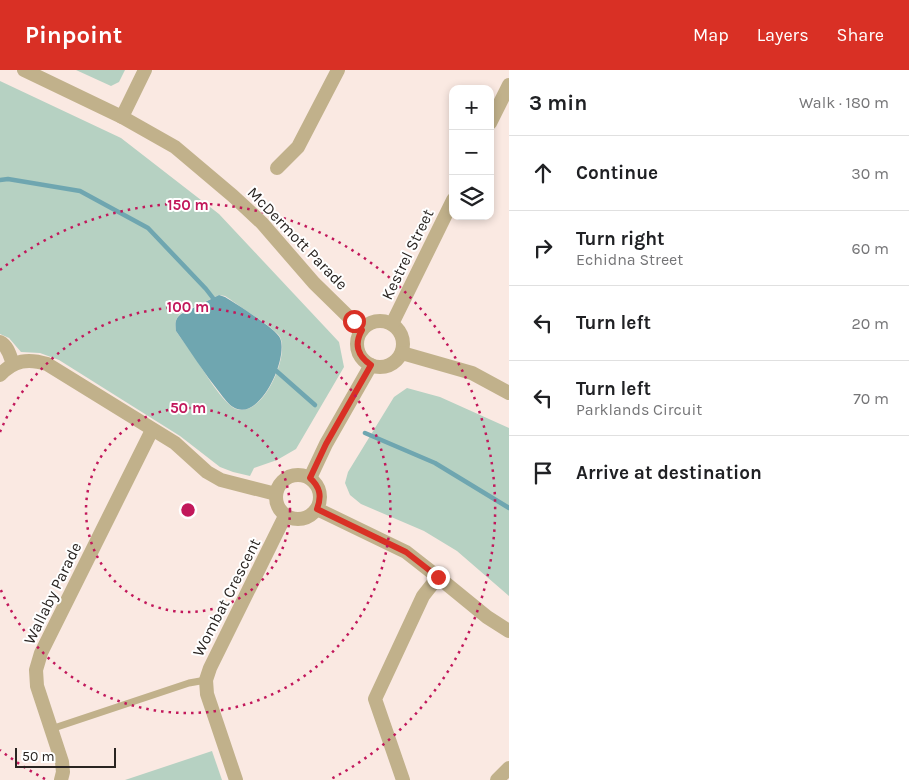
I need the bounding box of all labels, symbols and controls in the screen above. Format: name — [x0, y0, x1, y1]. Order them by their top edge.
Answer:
text: Pinpoint — [25, 21, 122, 49]
text: Map — [693, 24, 729, 46]
text: Layers — [757, 24, 809, 46]
text: Share — [837, 24, 884, 46]
map controls — [449, 85, 494, 220]
button: + — [449, 85, 494, 130]
text: 3 min — [529, 91, 587, 115]
text: Walk · 180 m — [799, 93, 889, 112]
button: − — [449, 130, 494, 175]
icon: ahead — [529, 159, 557, 187]
text: Continue — [576, 162, 658, 184]
text: 30 m — [851, 164, 889, 183]
button: layers — [449, 175, 494, 220]
street label: McDermott Parade — [244, 183, 352, 294]
text: 150 m — [167, 196, 209, 214]
street label: Kestrel Street — [377, 206, 438, 303]
text: Turn right — [576, 228, 665, 250]
icon: right — [529, 234, 557, 262]
text: 60 m — [852, 239, 889, 258]
text: Echidna Street — [576, 250, 683, 269]
text: 100 m — [167, 298, 209, 316]
icon: left — [529, 309, 557, 337]
route start — [343, 310, 366, 333]
text: Turn left — [576, 312, 651, 334]
text: 20 m — [851, 314, 889, 333]
text: Turn left — [576, 378, 651, 400]
icon: left — [529, 384, 557, 412]
text: 70 m — [853, 389, 889, 408]
text: 50 m — [170, 399, 206, 417]
text: Parklands Circuit — [576, 400, 702, 419]
icon: arrive — [529, 459, 557, 487]
text: Arrive at destination — [576, 462, 762, 484]
centre of rings — [179, 501, 197, 519]
street label: Wombat Crescent — [188, 535, 264, 659]
street label: Wallaby Parade — [20, 539, 85, 647]
route end — [427, 566, 450, 589]
scale bar — [15, 745, 116, 768]
text: 50 m — [22, 748, 55, 765]

